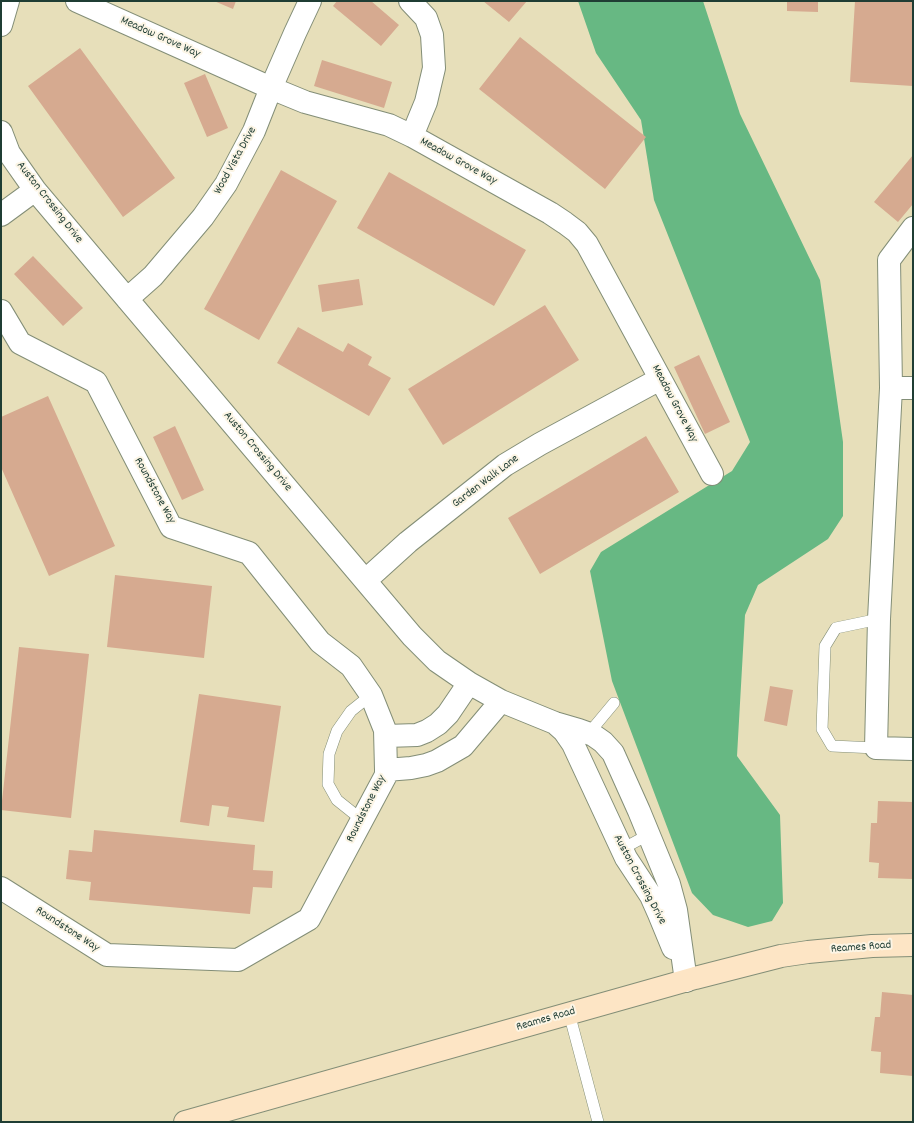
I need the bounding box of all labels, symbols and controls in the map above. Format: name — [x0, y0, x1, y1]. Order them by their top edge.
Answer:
street label: Meadow Grove Way — [118, 14, 202, 62]
street label: Wood Vista Drive — [212, 125, 260, 197]
street label: Meadow Grove Way — [417, 135, 499, 189]
street label: Auston Crossing Drive — [13, 159, 85, 247]
street label: Meadow Grove Way — [648, 363, 700, 445]
street label: Auston Crossing Drive — [219, 409, 295, 495]
street label: Garden Walk Lane — [450, 452, 522, 512]
street label: Roundstone Way — [130, 455, 178, 527]
street label: Roundstone Way — [344, 773, 390, 845]
street label: Auston Crossing Drive — [609, 833, 669, 927]
street label: Roundstone Way — [32, 904, 102, 956]
street label: Reames Road — [830, 939, 892, 957]
street label: Reames Road — [515, 1005, 577, 1035]

